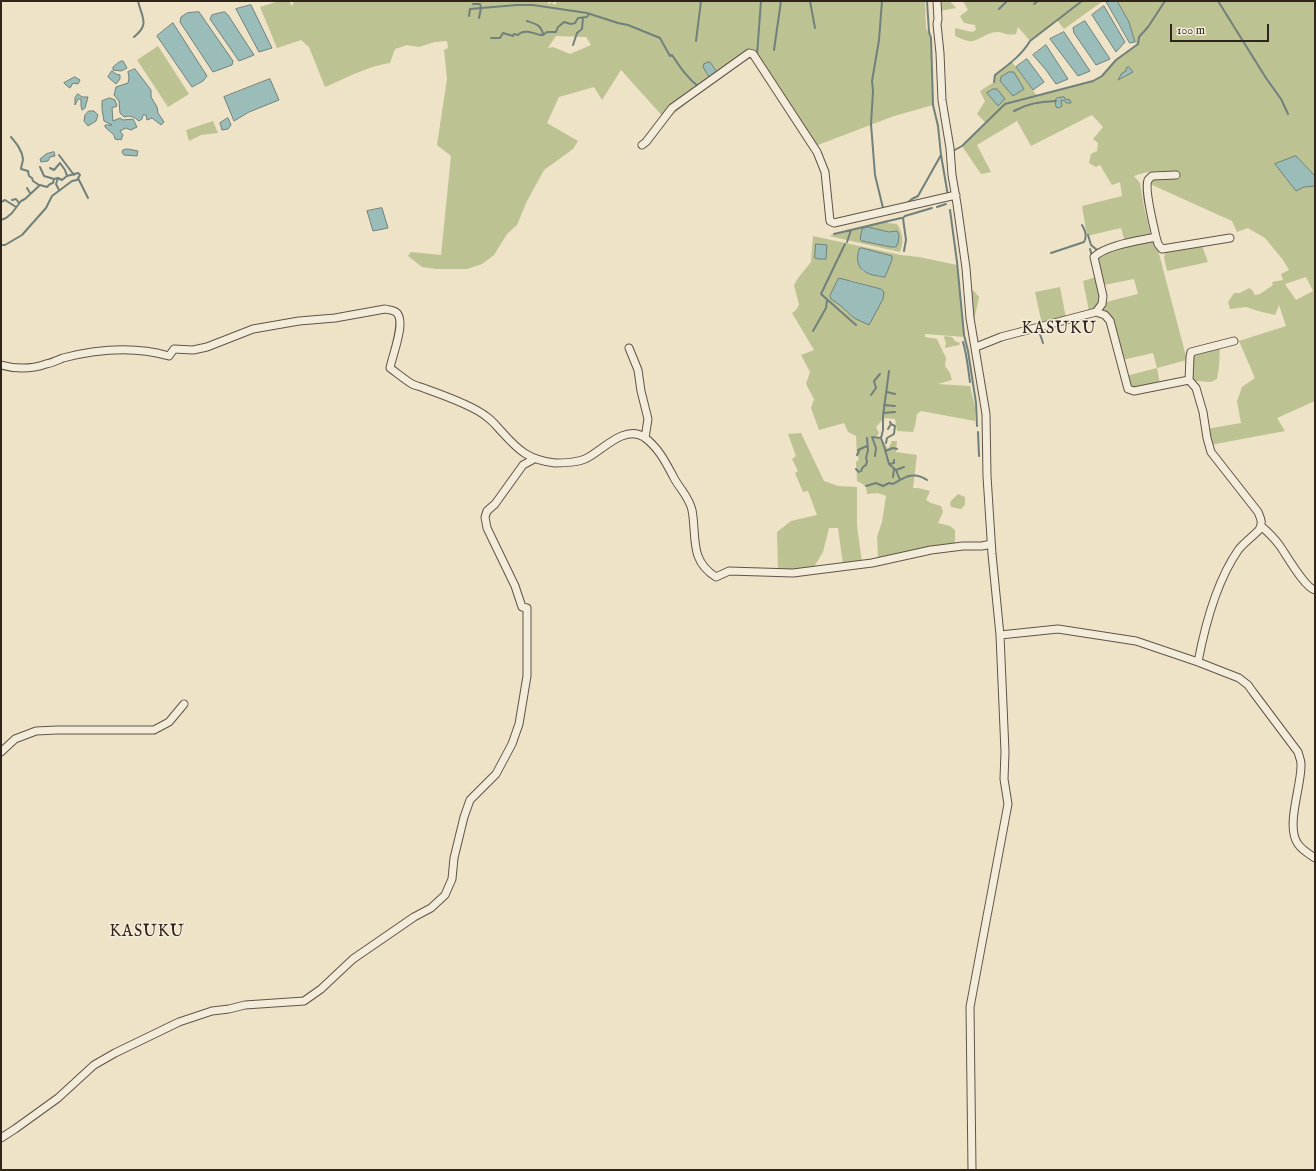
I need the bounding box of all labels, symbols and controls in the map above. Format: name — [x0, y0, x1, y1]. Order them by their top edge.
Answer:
scale bar — [1172, 16, 1271, 42]
text: 100 m — [1177, 23, 1205, 38]
district label: KASUKU — [1021, 320, 1097, 340]
district label: KASUKU — [109, 923, 185, 943]

